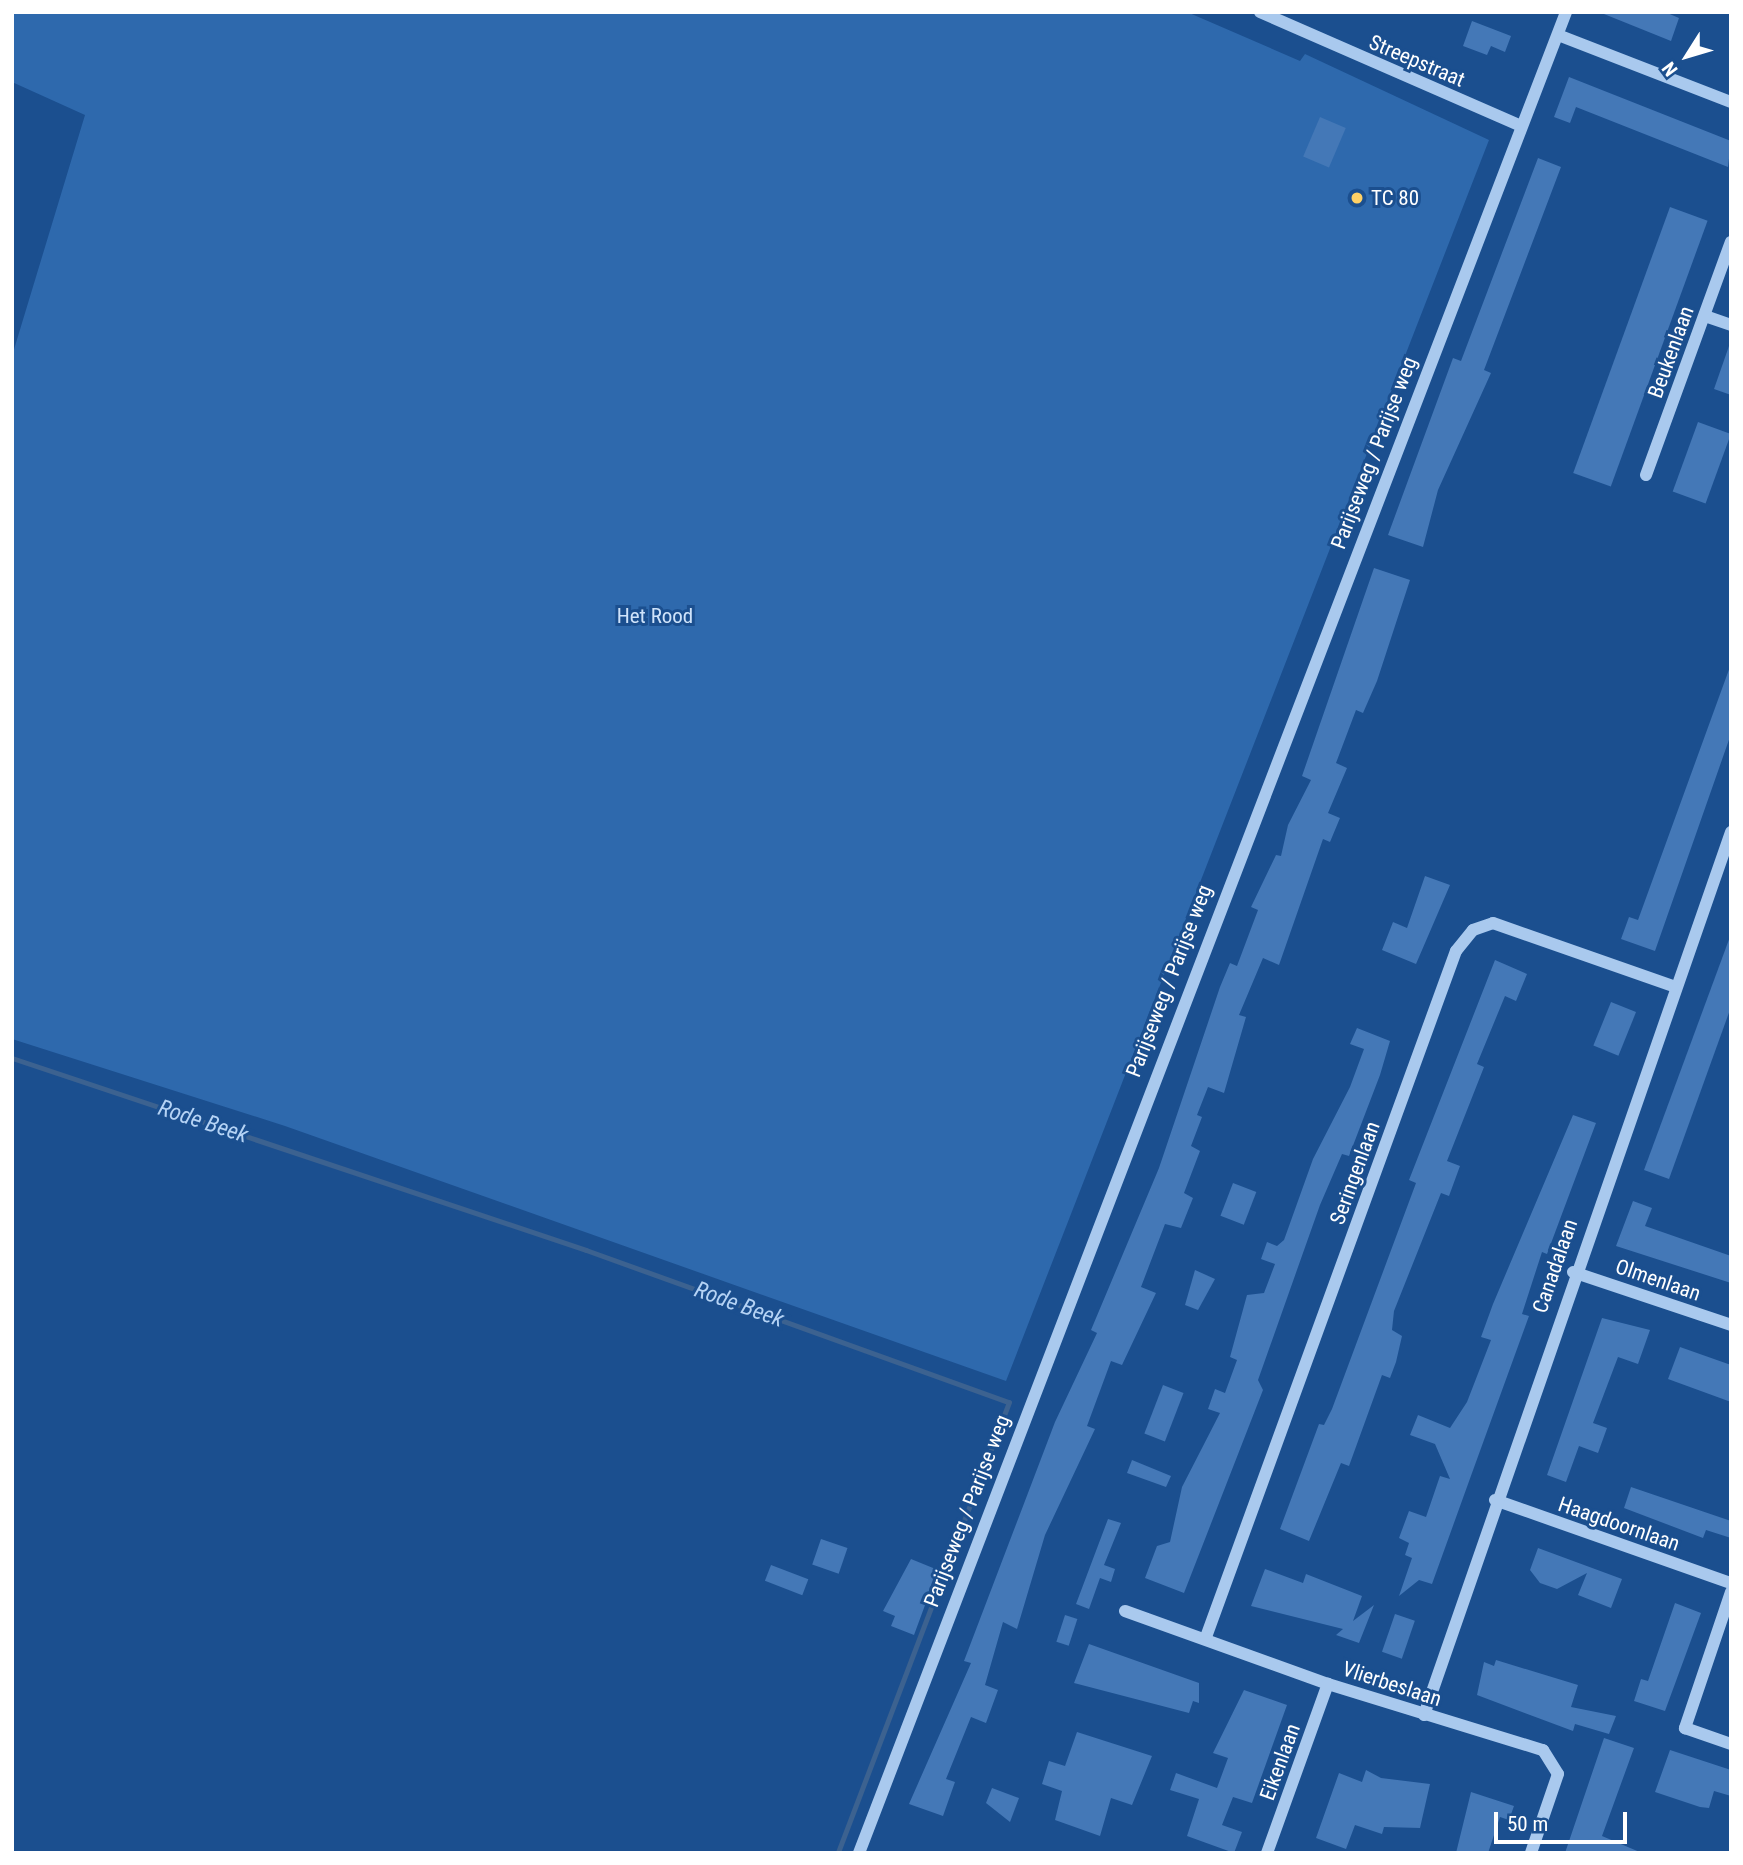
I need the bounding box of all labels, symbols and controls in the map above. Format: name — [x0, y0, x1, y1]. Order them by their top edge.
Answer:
north arrow — [1652, 21, 1722, 91]
street label: Streepstraat — [1365, 30, 1469, 92]
text: N — [1657, 57, 1683, 81]
place label: TC 80 — [1371, 185, 1419, 211]
marker: TC 80 — [1349, 190, 1365, 206]
street label: Beukenlaan — [1643, 303, 1699, 401]
street label: Parijseweg / Parijse weg — [1326, 353, 1422, 553]
park label: Het Rood — [617, 603, 693, 629]
street label: Parijseweg / Parijse weg — [1121, 881, 1217, 1081]
water label: Rode Beek — [155, 1095, 251, 1149]
street label: Seringenlaan — [1325, 1118, 1385, 1228]
street label: Canadalaan — [1527, 1216, 1583, 1316]
street label: Olmenlaan — [1612, 1254, 1704, 1306]
water label: Rode Beek — [691, 1276, 787, 1334]
street label: Parijseweg / Parijse weg — [919, 1411, 1015, 1611]
street label: Haagdoornlaan — [1555, 1491, 1683, 1557]
street label: Vlierbeslaan — [1339, 1656, 1445, 1712]
street label: Eikenlaan — [1255, 1720, 1305, 1804]
scale bar — [1498, 1798, 1631, 1842]
text: 50 m — [1507, 1812, 1548, 1836]

